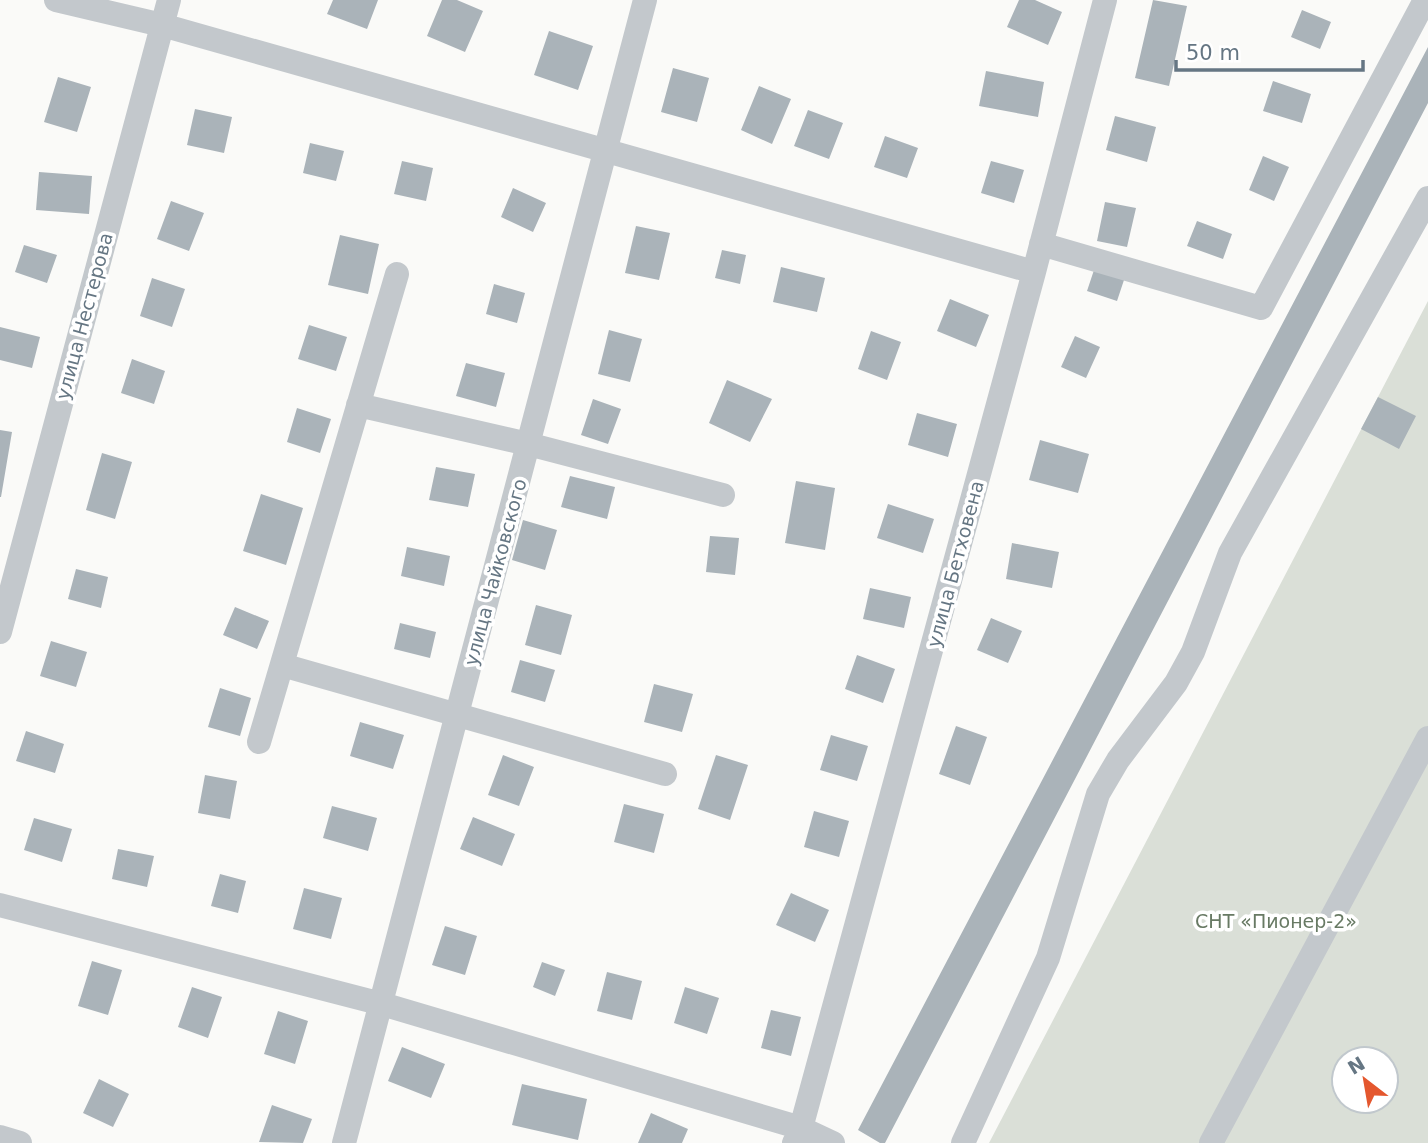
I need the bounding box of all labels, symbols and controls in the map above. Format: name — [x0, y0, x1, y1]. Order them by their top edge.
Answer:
scale bar — [1176, 28, 1363, 72]
text: 50 m — [1186, 41, 1240, 65]
street label: улица Нестерова — [51, 230, 117, 402]
street label: улица Чайковского — [459, 476, 531, 668]
street label: улица Бетховена — [922, 478, 988, 650]
park label: СНТ «Пионер-2» — [1195, 910, 1357, 932]
north arrow — [1330, 1045, 1400, 1115]
text: N — [1344, 1052, 1369, 1079]

